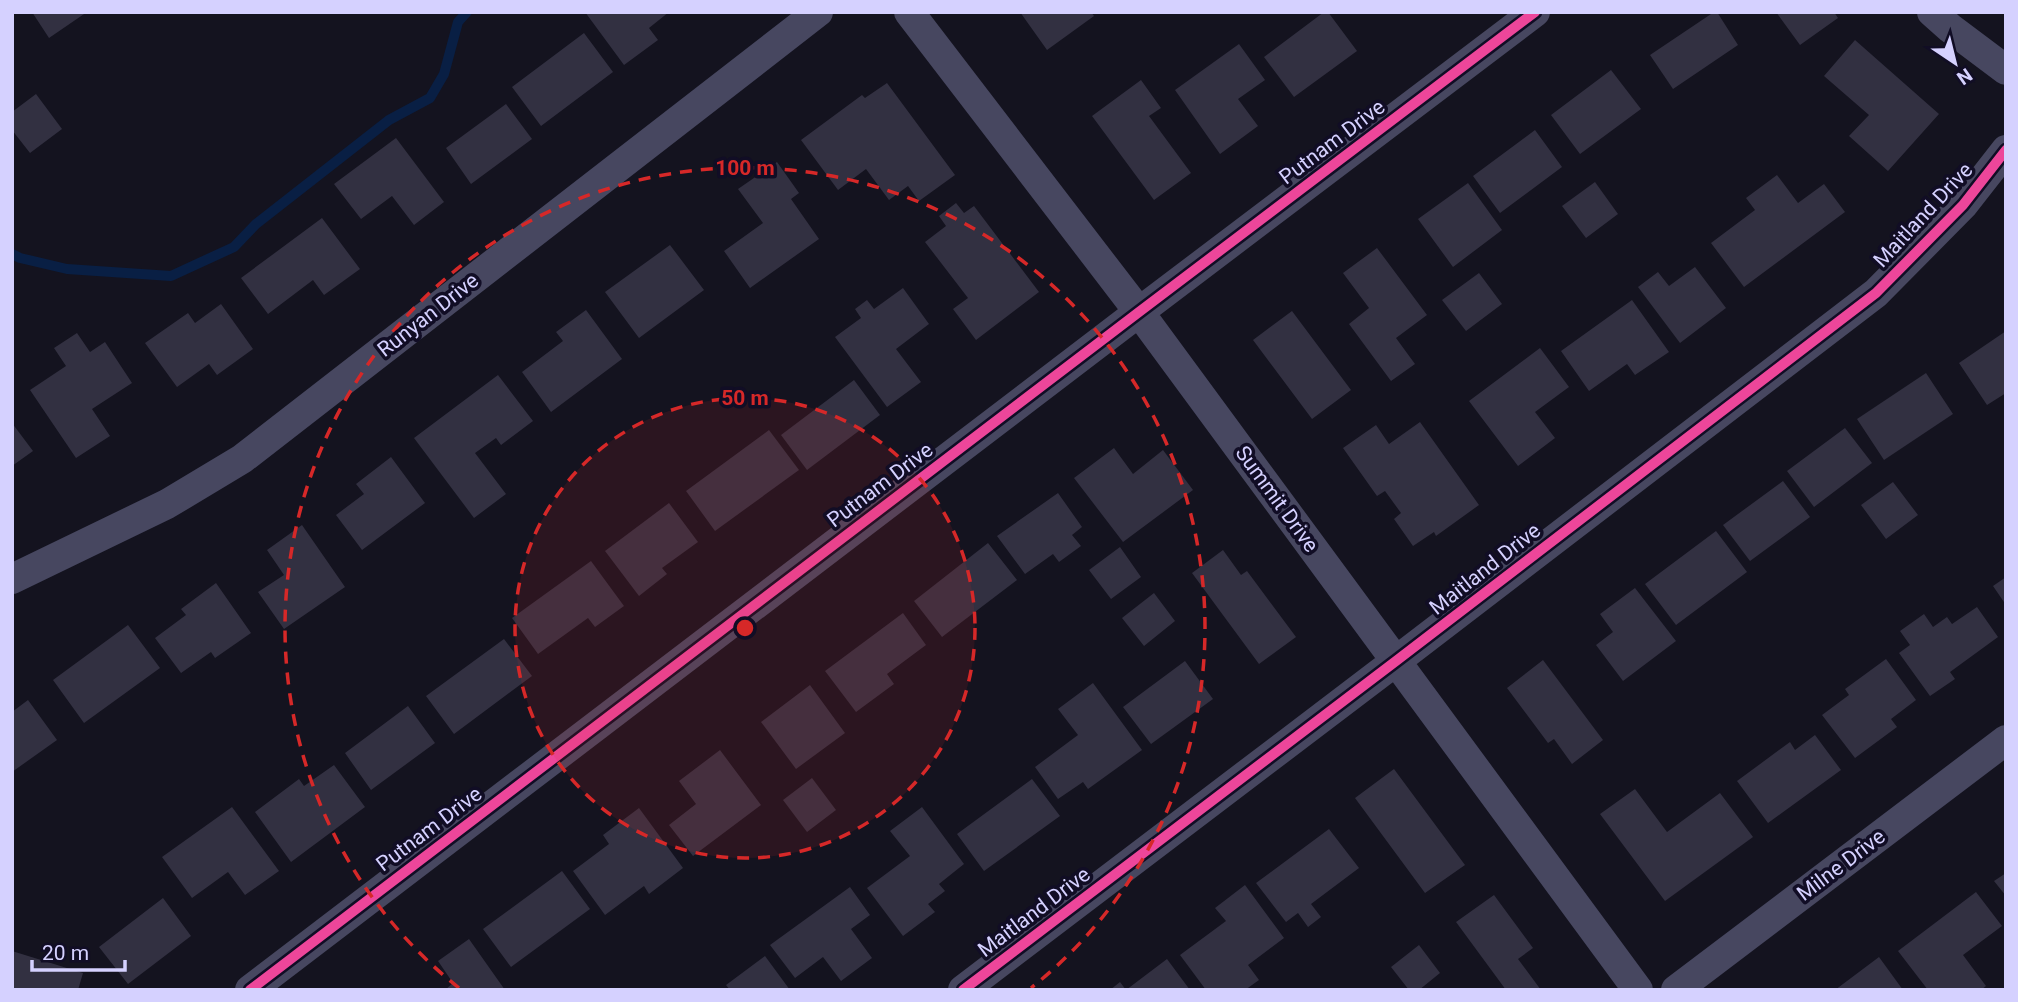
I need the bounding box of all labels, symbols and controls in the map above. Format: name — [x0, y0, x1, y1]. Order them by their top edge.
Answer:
north arrow — [1920, 28, 1990, 98]
text: N — [1952, 63, 1977, 90]
street label: Putnam Drive — [1275, 95, 1389, 189]
text: 100 m — [715, 156, 775, 180]
street label: Maitland Drive — [1868, 158, 1978, 272]
street label: Runyan Drive — [373, 268, 483, 362]
text: 50 m — [721, 386, 769, 410]
street label: Putnam Drive — [823, 438, 937, 532]
street label: Summit Drive — [1230, 441, 1324, 557]
street label: Maitland Drive — [1425, 518, 1545, 620]
centre of rings — [733, 616, 757, 640]
street label: Putnam Drive — [372, 782, 486, 876]
street label: Milne Drive — [1792, 824, 1890, 906]
street label: Maitland Drive — [973, 862, 1095, 962]
scale bar — [32, 928, 124, 972]
text: 20 m — [42, 941, 89, 965]

